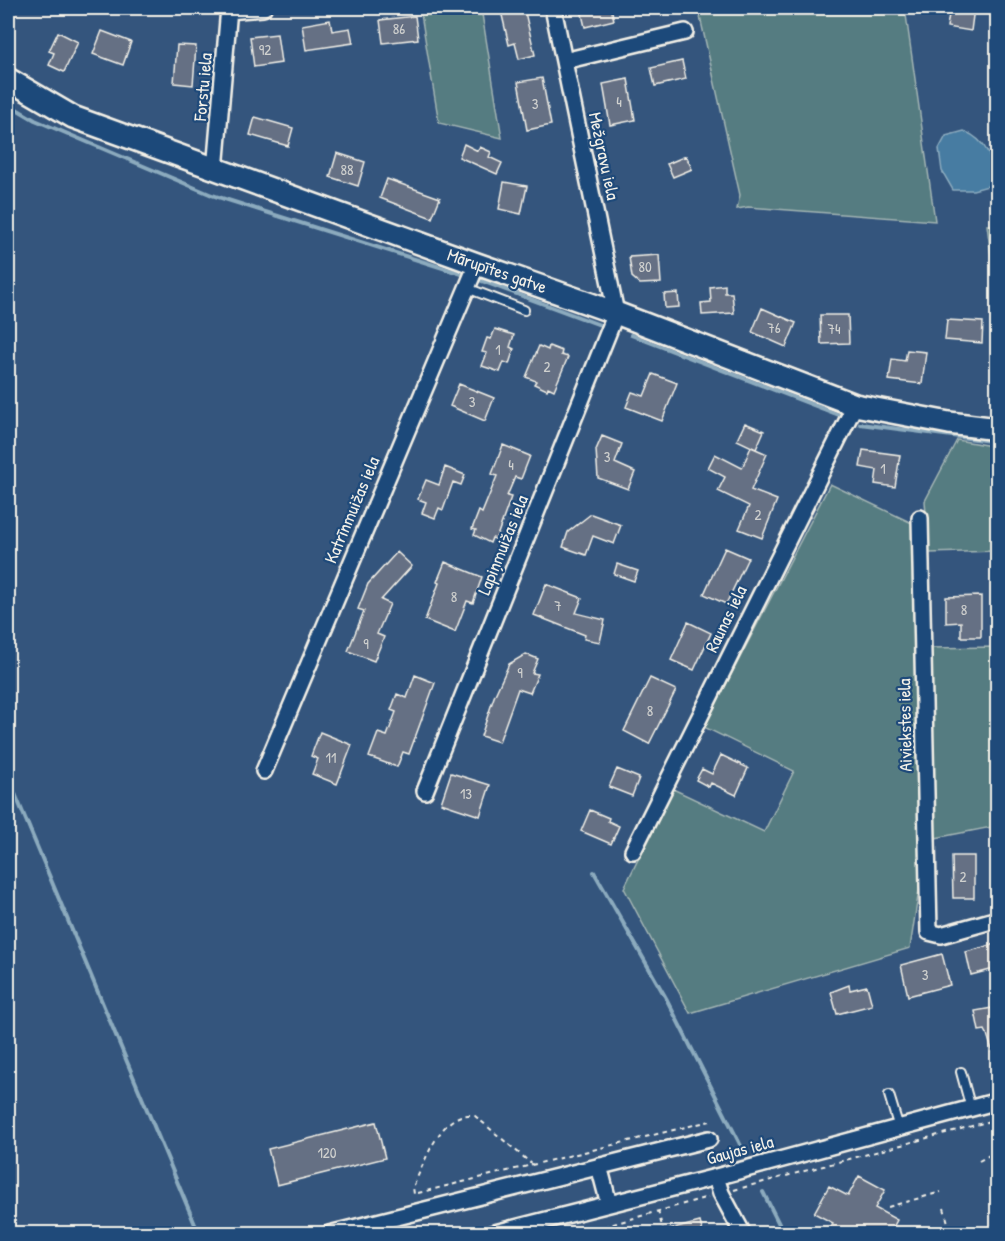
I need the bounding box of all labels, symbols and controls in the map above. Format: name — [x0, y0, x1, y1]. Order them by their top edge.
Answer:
house number: 86 — [393, 18, 405, 39]
house number: 92 — [259, 39, 271, 60]
street label: Forstu iela — [187, 52, 218, 123]
house number: 4 — [616, 91, 622, 112]
house number: 3 — [532, 93, 539, 114]
street label: Mežgravu iela — [583, 110, 626, 202]
house number: 88 — [341, 159, 354, 180]
street label: Mārupītes gatve — [444, 242, 550, 299]
house number: 80 — [638, 256, 652, 277]
house number: 76 — [767, 317, 781, 338]
house number: 74 — [827, 318, 841, 339]
house number: 1 — [495, 339, 501, 360]
house number: 2 — [543, 356, 551, 377]
house number: 3 — [469, 391, 476, 412]
house number: 3 — [604, 446, 611, 467]
street label: Katrīnmuižas iela — [318, 452, 385, 567]
house number: 4 — [508, 454, 514, 475]
house number: 1 — [880, 458, 886, 479]
street label: Lapiņmuižas iela — [471, 491, 534, 599]
house number: 2 — [754, 504, 762, 525]
street label: Raunas iela — [699, 581, 753, 656]
house number: 8 — [451, 586, 457, 607]
house number: 7 — [554, 595, 562, 616]
house number: 8 — [961, 599, 967, 620]
house number: 9 — [363, 633, 369, 654]
house number: 9 — [517, 662, 523, 683]
street label: Aiviekstes iela — [891, 678, 918, 772]
house number: 8 — [647, 700, 653, 721]
house number: 11 — [326, 747, 336, 768]
house number: 13 — [460, 783, 472, 804]
house number: 2 — [959, 866, 967, 887]
house number: 3 — [922, 964, 929, 985]
street label: Gaujas iela — [704, 1129, 776, 1170]
house number: 120 — [317, 1142, 337, 1163]

